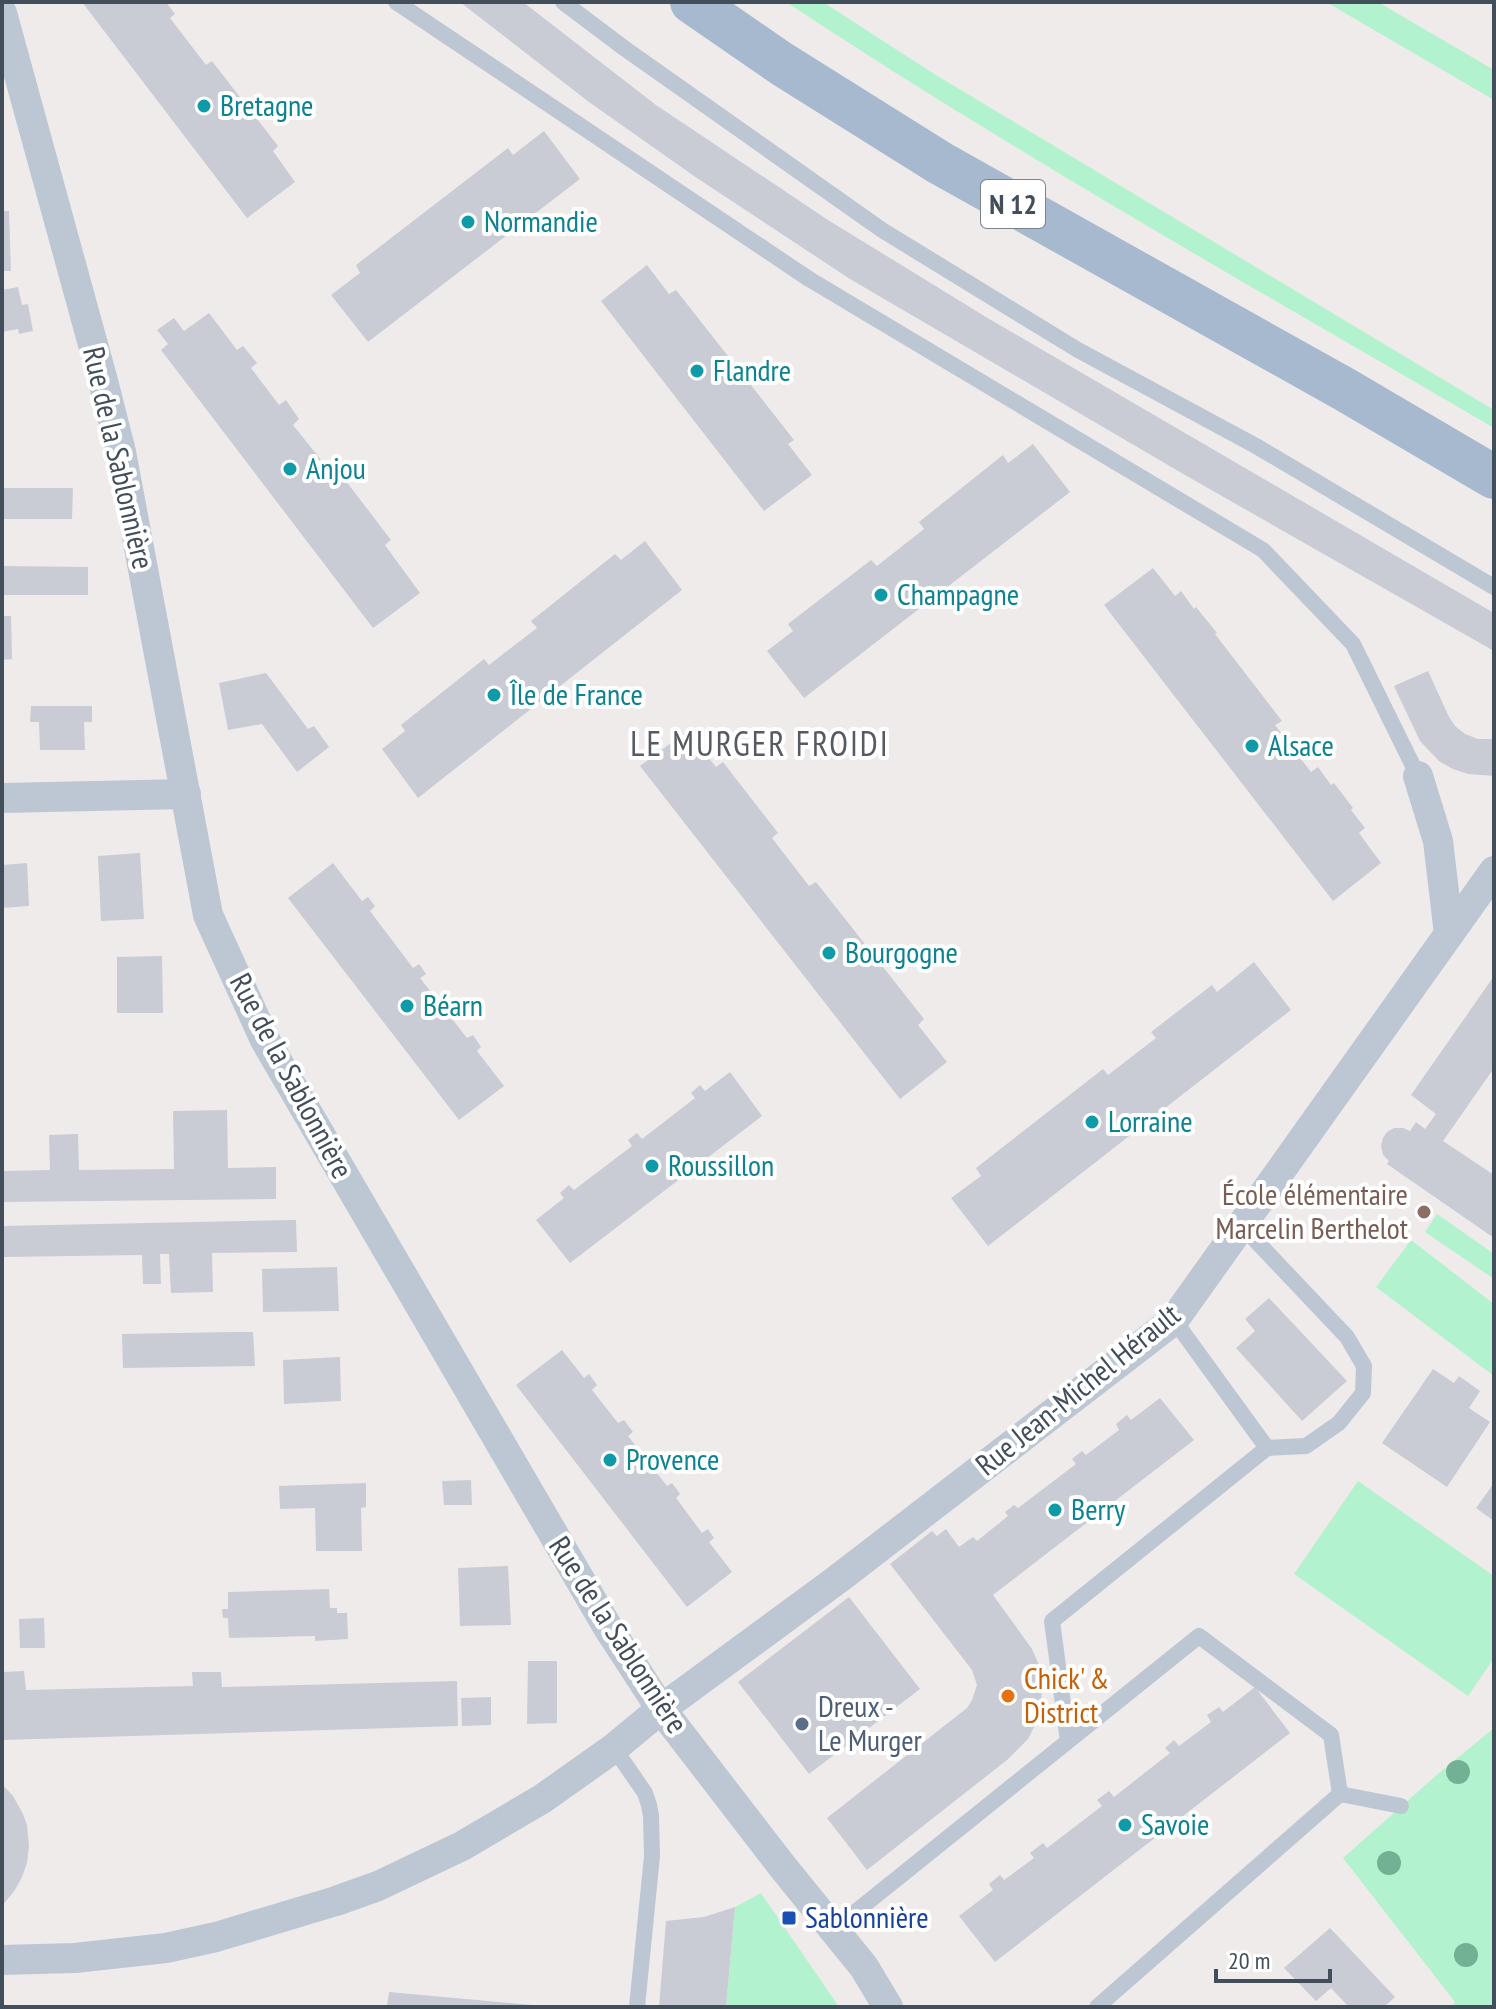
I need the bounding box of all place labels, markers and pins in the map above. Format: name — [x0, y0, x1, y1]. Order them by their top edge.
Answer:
place label: Bretagne — [220, 85, 314, 124]
marker: Bretagne — [195, 97, 213, 115]
place label: Normandie — [484, 201, 598, 240]
marker: Normandie — [459, 213, 477, 231]
place label: Flandre — [713, 350, 791, 389]
marker: Flandre — [688, 362, 706, 380]
place label: Anjou — [306, 448, 366, 487]
marker: Anjou — [281, 460, 299, 478]
place label: Champagne — [897, 574, 1019, 613]
marker: Champagne — [872, 586, 890, 604]
place label: Île de France — [509, 674, 643, 713]
marker: Île de France — [485, 686, 503, 704]
place label: Alsace — [1268, 725, 1334, 764]
marker: Alsace — [1243, 737, 1261, 755]
place label: Bourgogne — [845, 932, 958, 971]
marker: Bourgogne — [820, 944, 838, 962]
place label: Béarn — [423, 985, 483, 1024]
marker: Béarn — [398, 997, 416, 1015]
place label: Lorraine — [1108, 1101, 1193, 1140]
marker: Lorraine — [1083, 1113, 1101, 1131]
place label: Roussillon — [668, 1145, 774, 1184]
marker: Roussillon — [643, 1157, 661, 1175]
place label: École élémentaire Marcelin Berthelot — [1216, 1174, 1409, 1247]
marker: École élémentaire Marcelin Berthelot — [1415, 1203, 1433, 1221]
place label: Provence — [626, 1439, 719, 1478]
marker: Provence — [601, 1451, 619, 1469]
place label: Berry — [1071, 1489, 1126, 1528]
marker: Berry — [1046, 1501, 1064, 1519]
place label: Chick' & District — [1024, 1658, 1109, 1731]
place label: Dreux - Le Murger — [818, 1686, 923, 1759]
marker: Chick' & District — [999, 1687, 1017, 1705]
marker: Dreux - Le Murger — [793, 1715, 811, 1733]
place label: Savoie — [1141, 1804, 1209, 1843]
marker: Savoie — [1116, 1816, 1134, 1834]
place label: Sablonnière — [805, 1897, 929, 1936]
marker: Sablonnière — [780, 1909, 798, 1927]

